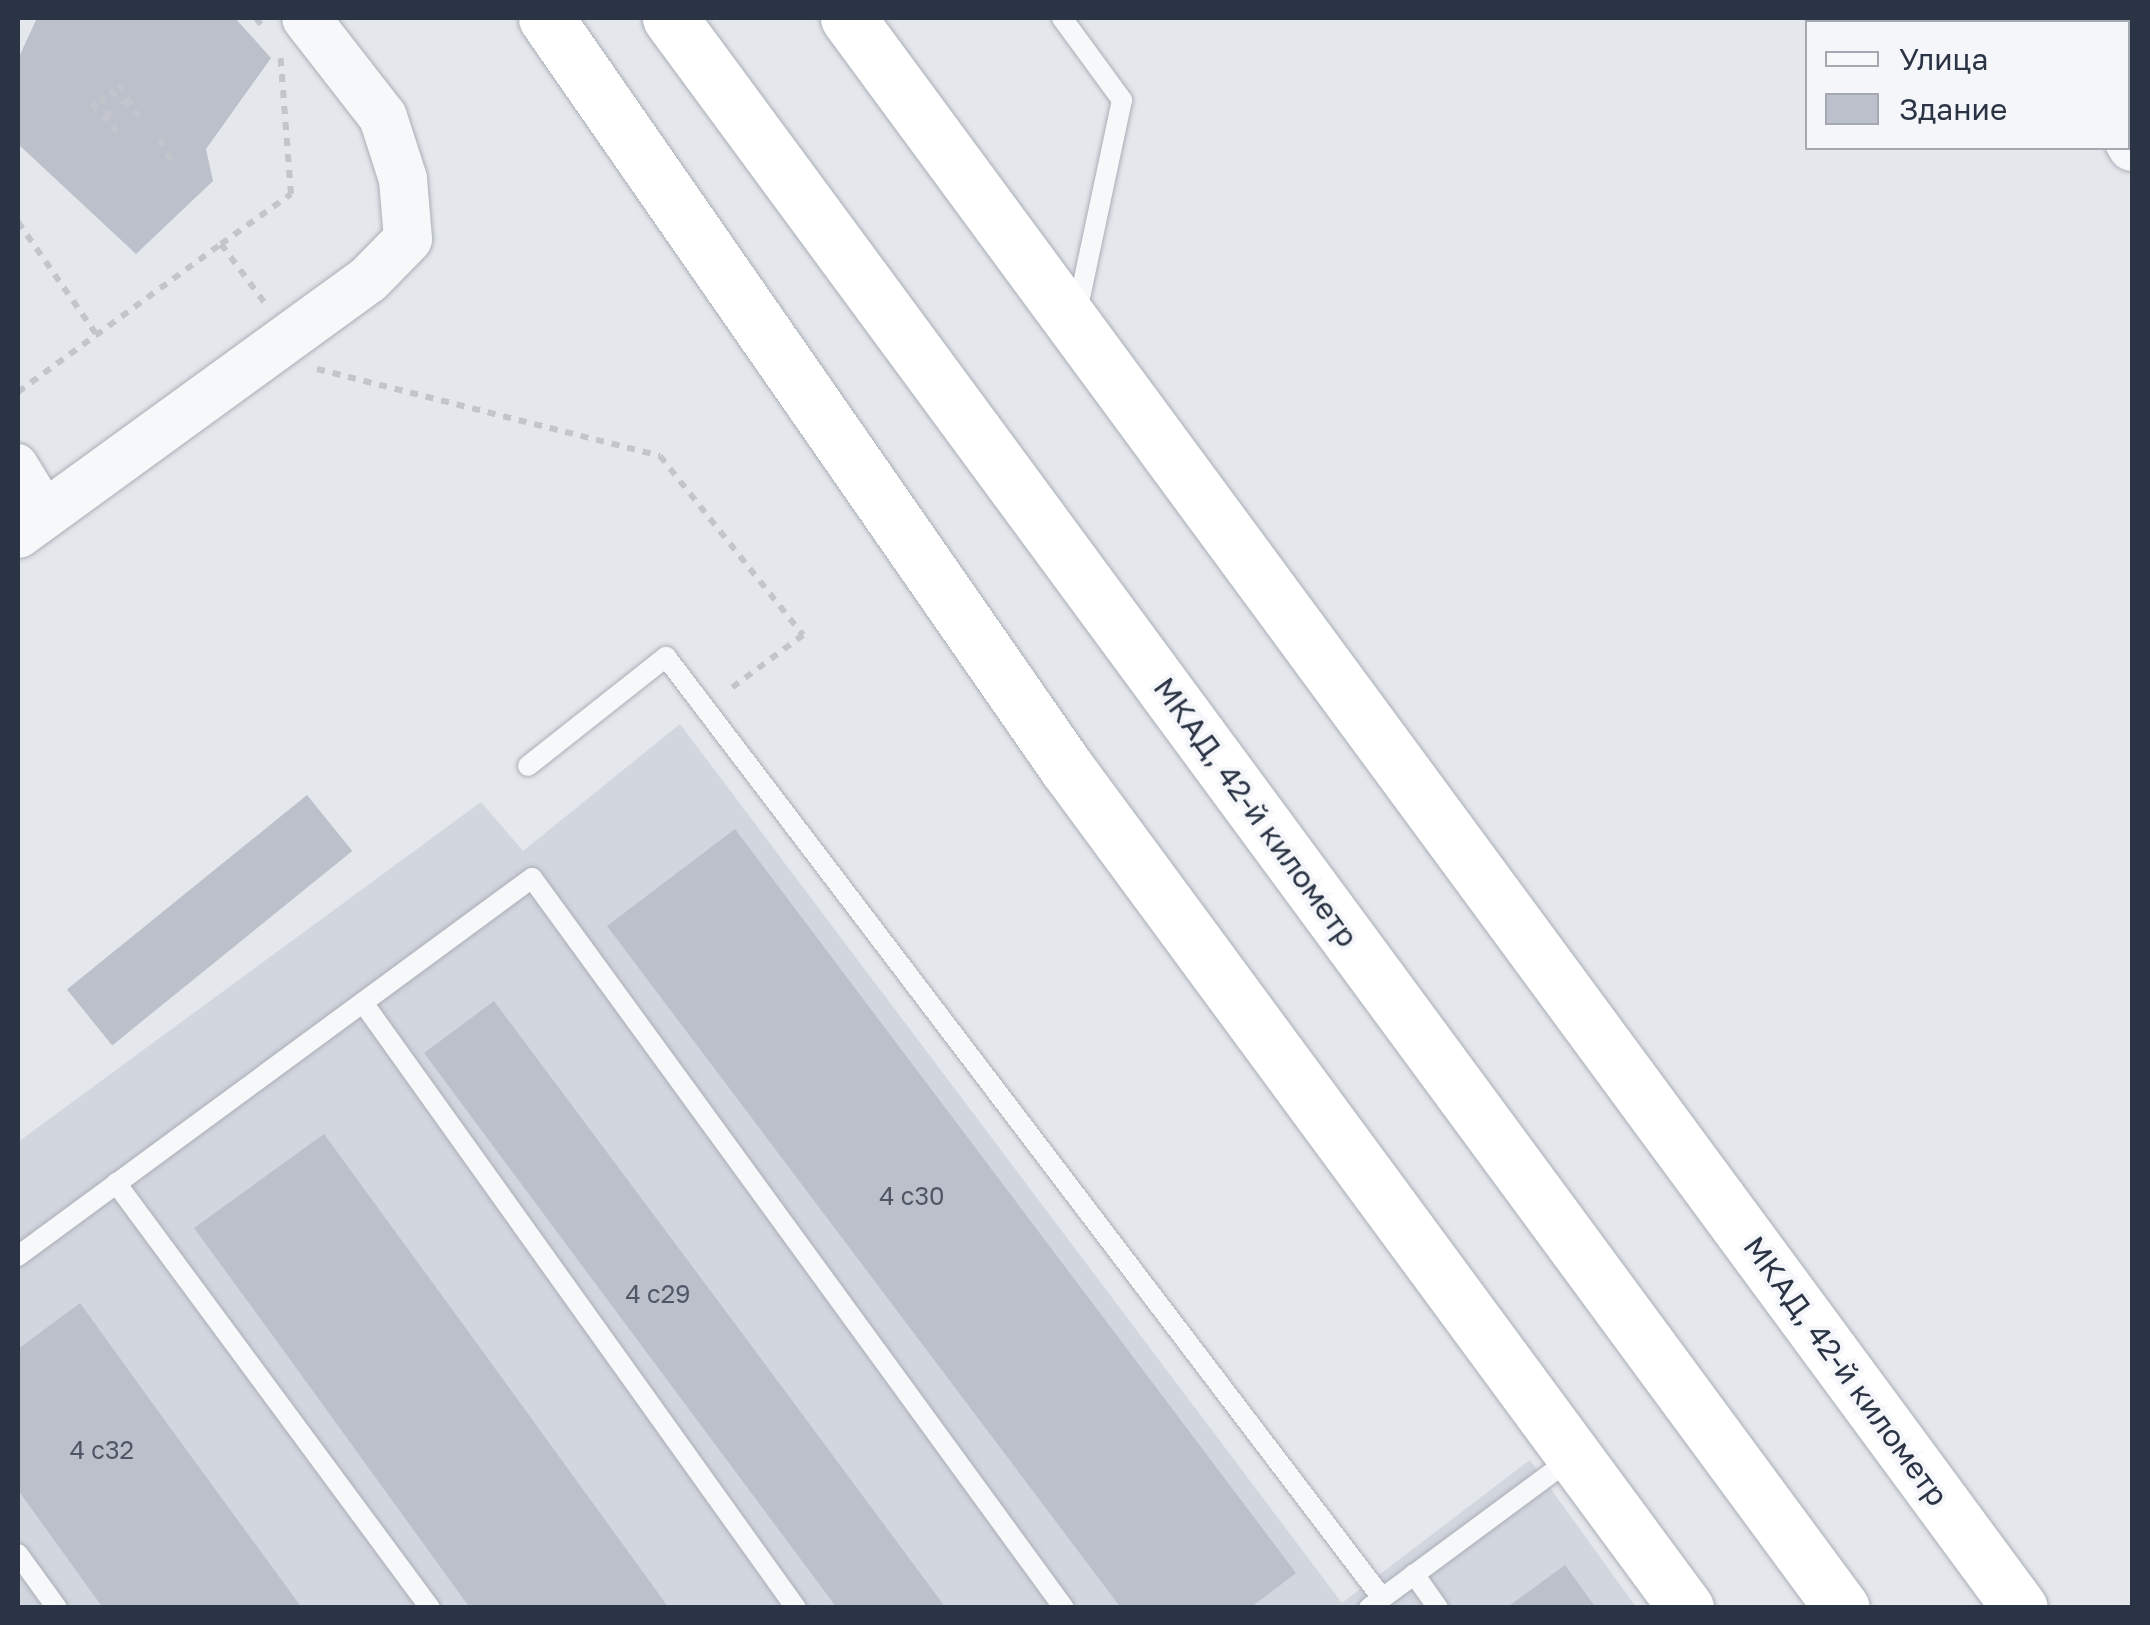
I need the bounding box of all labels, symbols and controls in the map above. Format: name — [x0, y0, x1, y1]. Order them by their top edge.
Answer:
legend — [1805, 20, 2130, 150]
text: Улица — [1899, 41, 1988, 77]
text: Здание — [1899, 91, 2007, 127]
street label: МКАД, 42-й километр — [1146, 670, 1366, 954]
house number: 4 с30 — [879, 1181, 945, 1211]
street label: МКАД, 42-й километр — [1736, 1229, 1956, 1513]
house number: 4 с29 — [626, 1279, 690, 1309]
house number: 4 с32 — [70, 1435, 134, 1465]

